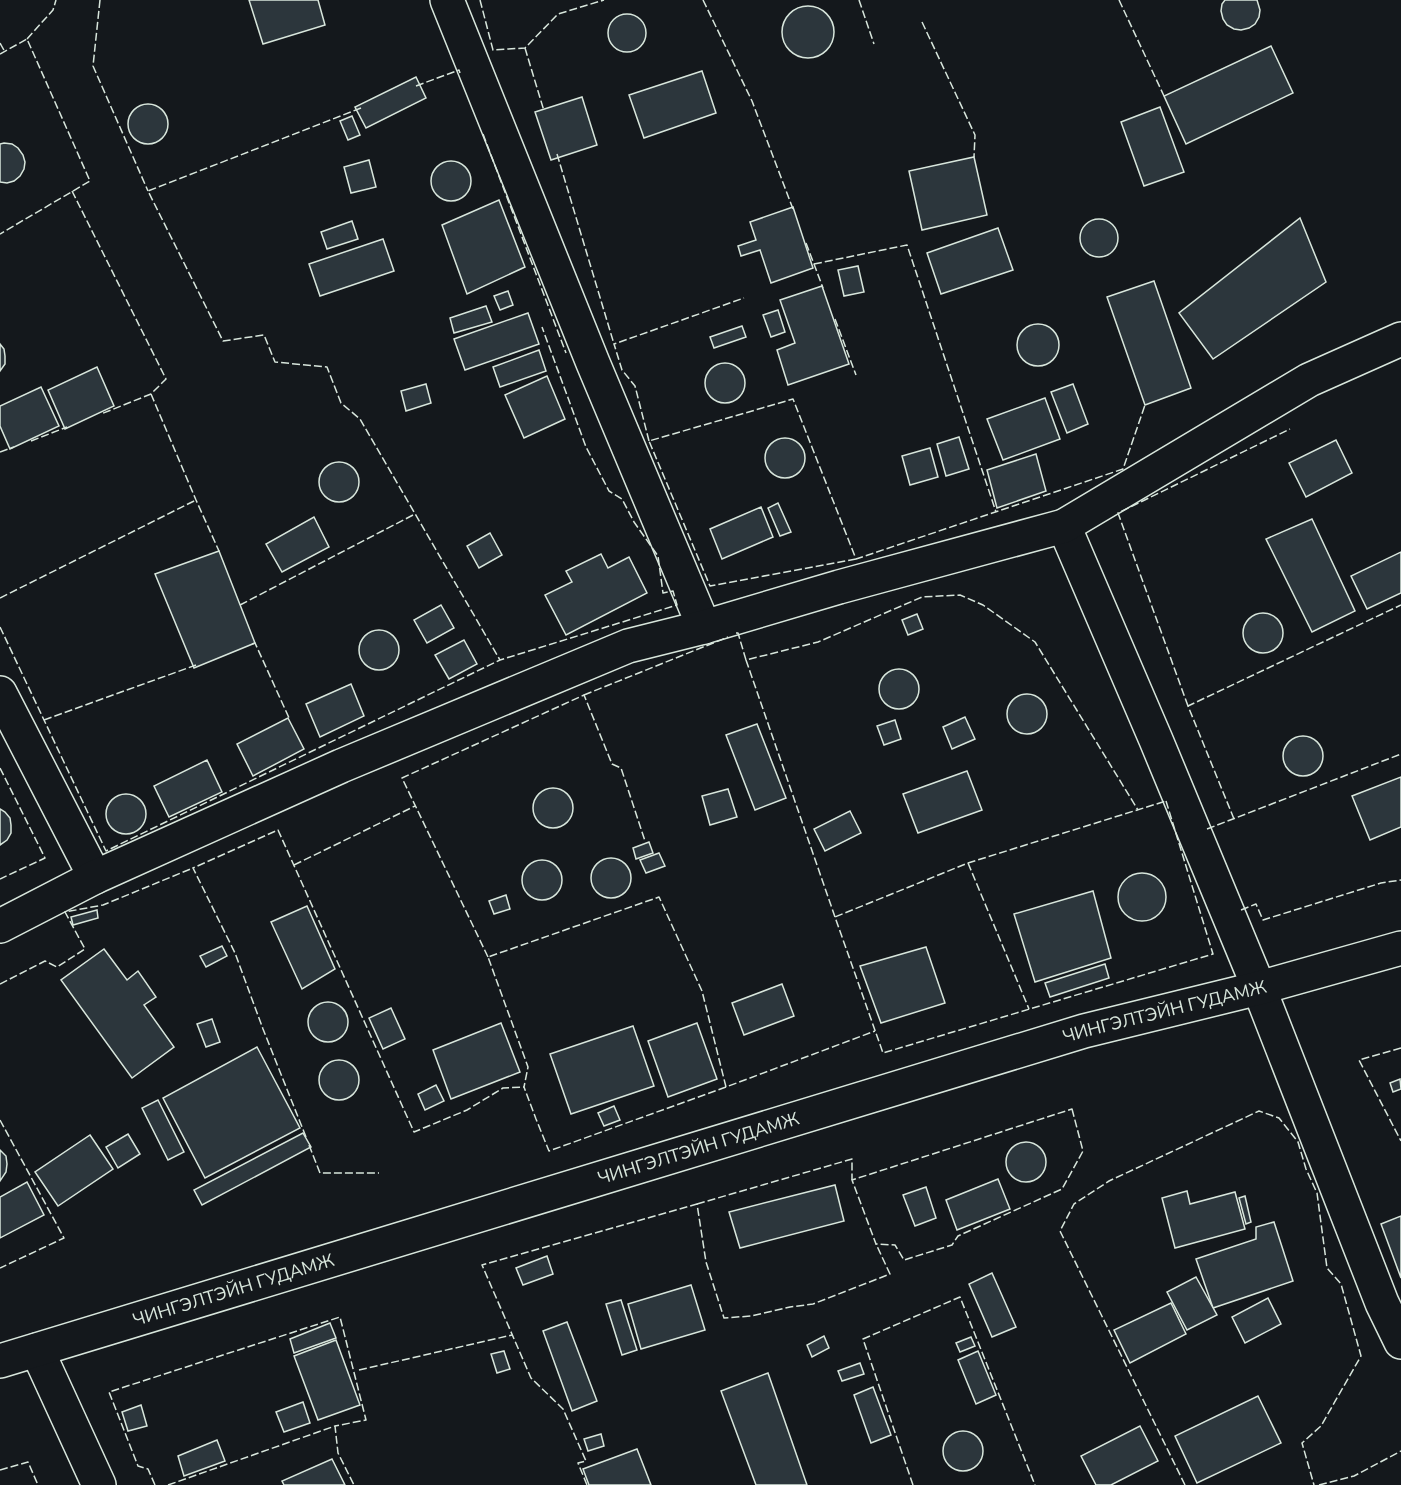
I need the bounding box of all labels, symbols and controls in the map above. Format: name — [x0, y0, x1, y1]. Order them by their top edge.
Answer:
street label: ЧИНГЭЛТЭЙН ГУДАМЖ — [1060, 974, 1270, 1049]
street label: ЧИНГЭЛТЭЙН ГУДАМЖ — [595, 1106, 803, 1190]
street label: ЧИНГЭЛТЭЙН ГУДАМЖ — [130, 1248, 338, 1332]

